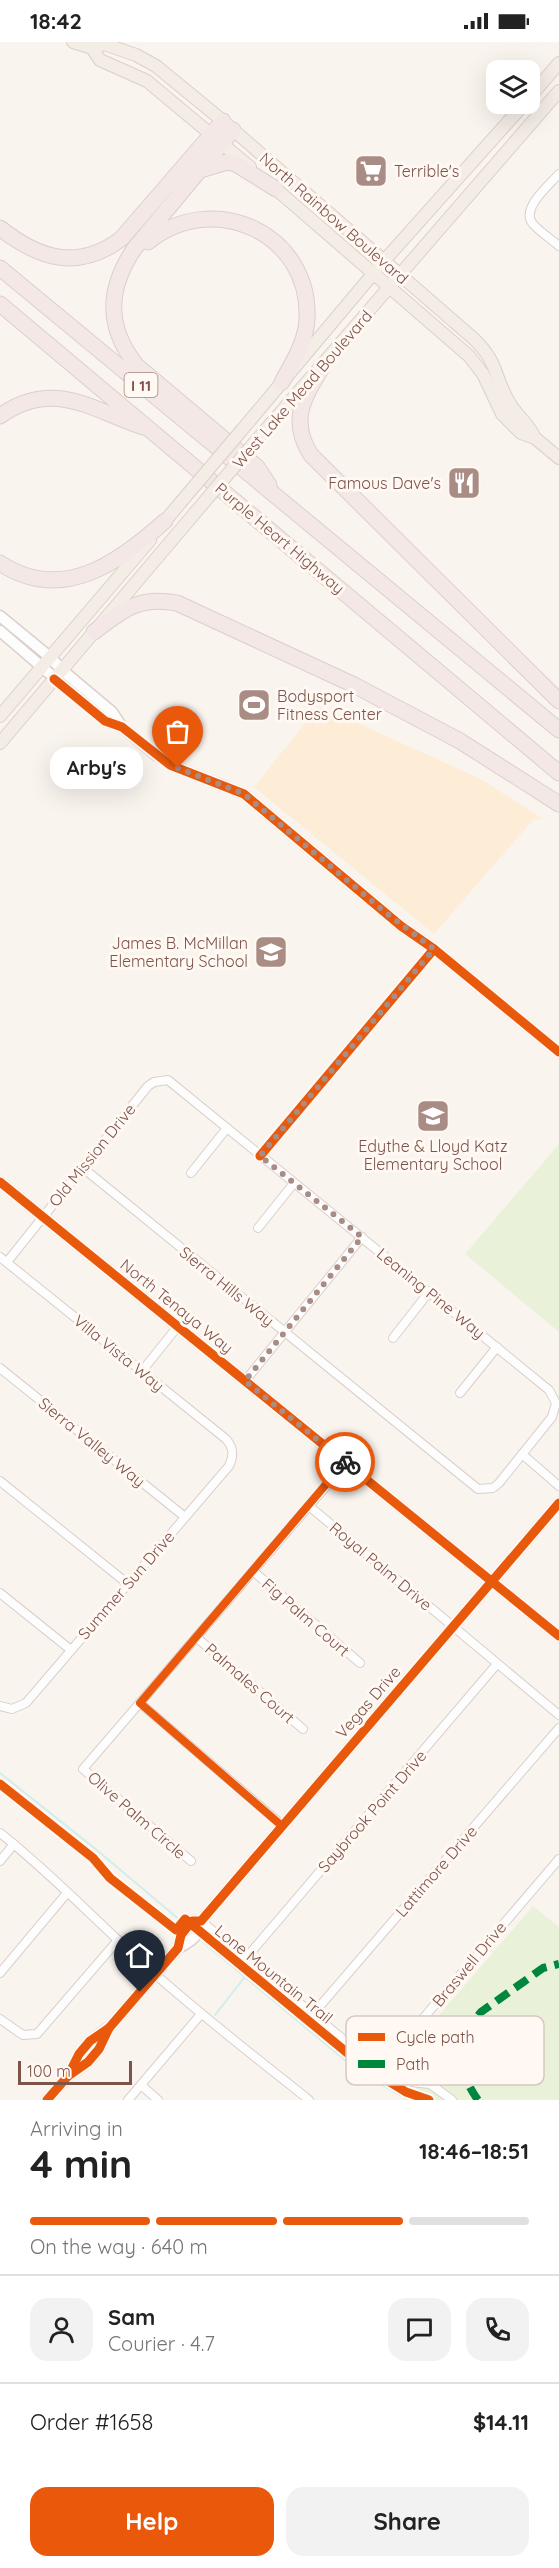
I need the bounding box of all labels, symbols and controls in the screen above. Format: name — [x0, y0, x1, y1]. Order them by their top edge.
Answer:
text: 18:42 — [30, 7, 82, 35]
map controls — [486, 60, 540, 114]
button: layers — [486, 60, 540, 114]
street label: North Rainbow Boulevard — [256, 148, 412, 288]
supermarket icon: Terrible's — [353, 153, 389, 189]
place label: Terrible's — [394, 161, 459, 181]
street label: West Lake Mead Boulevard — [228, 306, 376, 472]
road number: I 11 — [124, 373, 158, 397]
restaurant icon: Famous Dave's — [446, 465, 482, 501]
place label: Famous Dave's — [328, 473, 441, 493]
street label: Purple Heart Highway — [211, 478, 349, 598]
place label: Bodysport Fitness Center — [277, 686, 382, 724]
sports icon: Bodysport Fitness Center — [236, 687, 272, 723]
pin — [152, 706, 203, 768]
icon: bag — [161, 715, 194, 748]
callout: Arby's — [49, 747, 142, 789]
text: Arby's — [67, 755, 126, 780]
place label: James B. McMillan Elementary School — [109, 933, 248, 971]
school or university icon: James B. McMillan Elementary School — [253, 934, 289, 970]
school or university icon: Edythe & Lloyd Katz Elementary School — [415, 1098, 451, 1134]
street label: Old Mission Drive — [44, 1099, 140, 1211]
place label: Edythe & Lloyd Katz Elementary School — [358, 1136, 508, 1174]
street label: Sierra Hills Way — [176, 1242, 278, 1330]
street label: Leaning Pine Way — [373, 1243, 489, 1343]
street label: North Tenaya Way — [117, 1254, 237, 1358]
street label: Villa Vista Way — [70, 1310, 168, 1396]
street label: Sierra Valley Way — [35, 1393, 149, 1491]
courier — [315, 1432, 375, 1492]
icon: bike — [329, 1446, 362, 1479]
street label: Royal Palm Drive — [326, 1517, 436, 1615]
street label: Summer Sun Drive — [73, 1527, 179, 1643]
street label: Fig Palm Court — [258, 1574, 354, 1660]
street label: Palmales Court — [201, 1639, 299, 1727]
street label: Vegas Drive — [331, 1662, 405, 1742]
street label: Saybrook Point Drive — [313, 1746, 431, 1876]
street label: Olive Palm Circle — [84, 1767, 190, 1863]
street label: Lattimore Drive — [391, 1821, 481, 1921]
street label: Braswell Drive — [428, 1917, 510, 2011]
street label: Lone Mountain Trail — [211, 1920, 337, 2028]
pin — [114, 1930, 165, 1992]
icon: home — [123, 1939, 156, 1972]
legend — [346, 2016, 544, 2085]
text: Cycle path — [396, 2027, 475, 2047]
text: Path — [396, 2054, 430, 2074]
scale bar — [18, 2058, 132, 2086]
text: 100 m — [27, 2061, 71, 2081]
text: Arriving in — [30, 2116, 123, 2141]
text: 18:46–18:51 — [419, 2137, 529, 2165]
text: 4 min — [30, 2139, 132, 2188]
text: On the way · 640 m — [30, 2234, 208, 2259]
button: person — [30, 2298, 93, 2361]
button: chat — [388, 2298, 451, 2361]
button: phone — [466, 2298, 529, 2361]
text: Sam — [108, 2303, 155, 2331]
text: Courier · 4.7 — [108, 2331, 215, 2356]
text: Order #1658 — [30, 2408, 153, 2436]
text: $14.11 — [473, 2408, 529, 2436]
button: Help — [30, 2487, 274, 2556]
button: Share — [286, 2487, 529, 2556]

